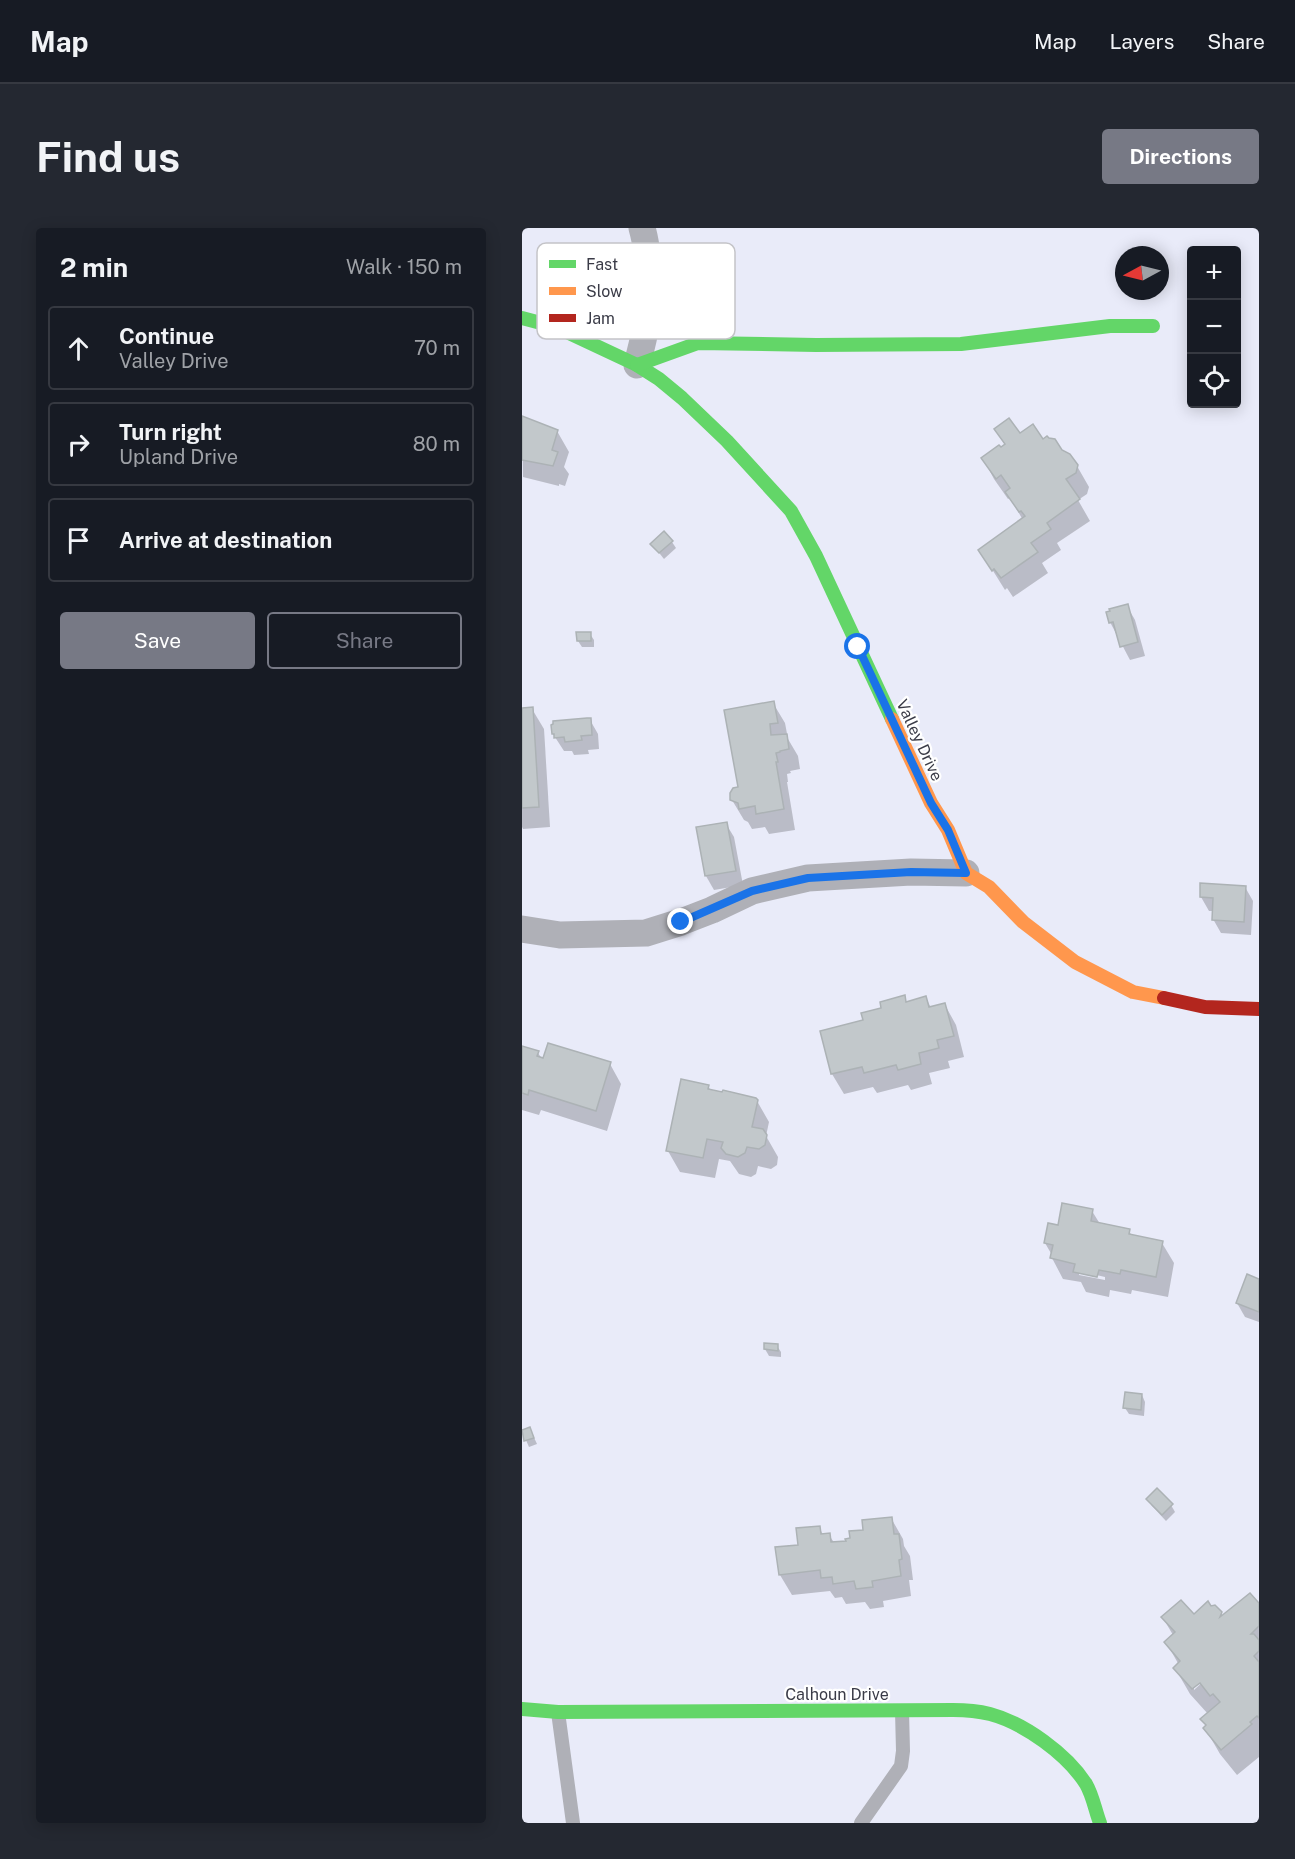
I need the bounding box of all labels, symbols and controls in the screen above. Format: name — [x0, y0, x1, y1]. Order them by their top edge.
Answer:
text: Map — [30, 25, 89, 58]
text: Map — [1034, 29, 1077, 54]
text: Layers — [1110, 29, 1174, 54]
text: Share — [1207, 29, 1265, 54]
button: Directions — [1102, 129, 1259, 184]
text: Find us — [36, 132, 180, 181]
legend — [537, 243, 735, 339]
north arrow — [1115, 246, 1169, 300]
map controls — [1187, 246, 1241, 408]
button: + — [1187, 246, 1241, 300]
text: 2 min — [60, 252, 128, 283]
text: Walk · 150 m — [346, 255, 462, 279]
text: Fast — [586, 255, 618, 274]
text: Slow — [586, 282, 623, 301]
button: − — [1187, 300, 1241, 354]
text: Jam — [586, 309, 615, 328]
text: Continue — [119, 323, 214, 349]
icon: ahead — [62, 332, 95, 365]
text: 70 m — [414, 336, 460, 360]
text: Valley Drive — [119, 349, 229, 373]
button: locate — [1187, 354, 1241, 408]
text: Turn right — [119, 419, 222, 445]
icon: right — [62, 428, 95, 461]
text: 80 m — [413, 432, 460, 456]
text: Upland Drive — [119, 445, 238, 469]
icon: arrive — [62, 524, 95, 557]
text: Arrive at destination — [119, 527, 332, 553]
button: Save — [60, 612, 255, 669]
button: Share — [267, 612, 462, 669]
route start — [844, 633, 870, 659]
street label: Valley Drive — [892, 696, 947, 784]
route end — [667, 908, 693, 934]
street label: Calhoun Drive — [785, 1685, 889, 1704]

